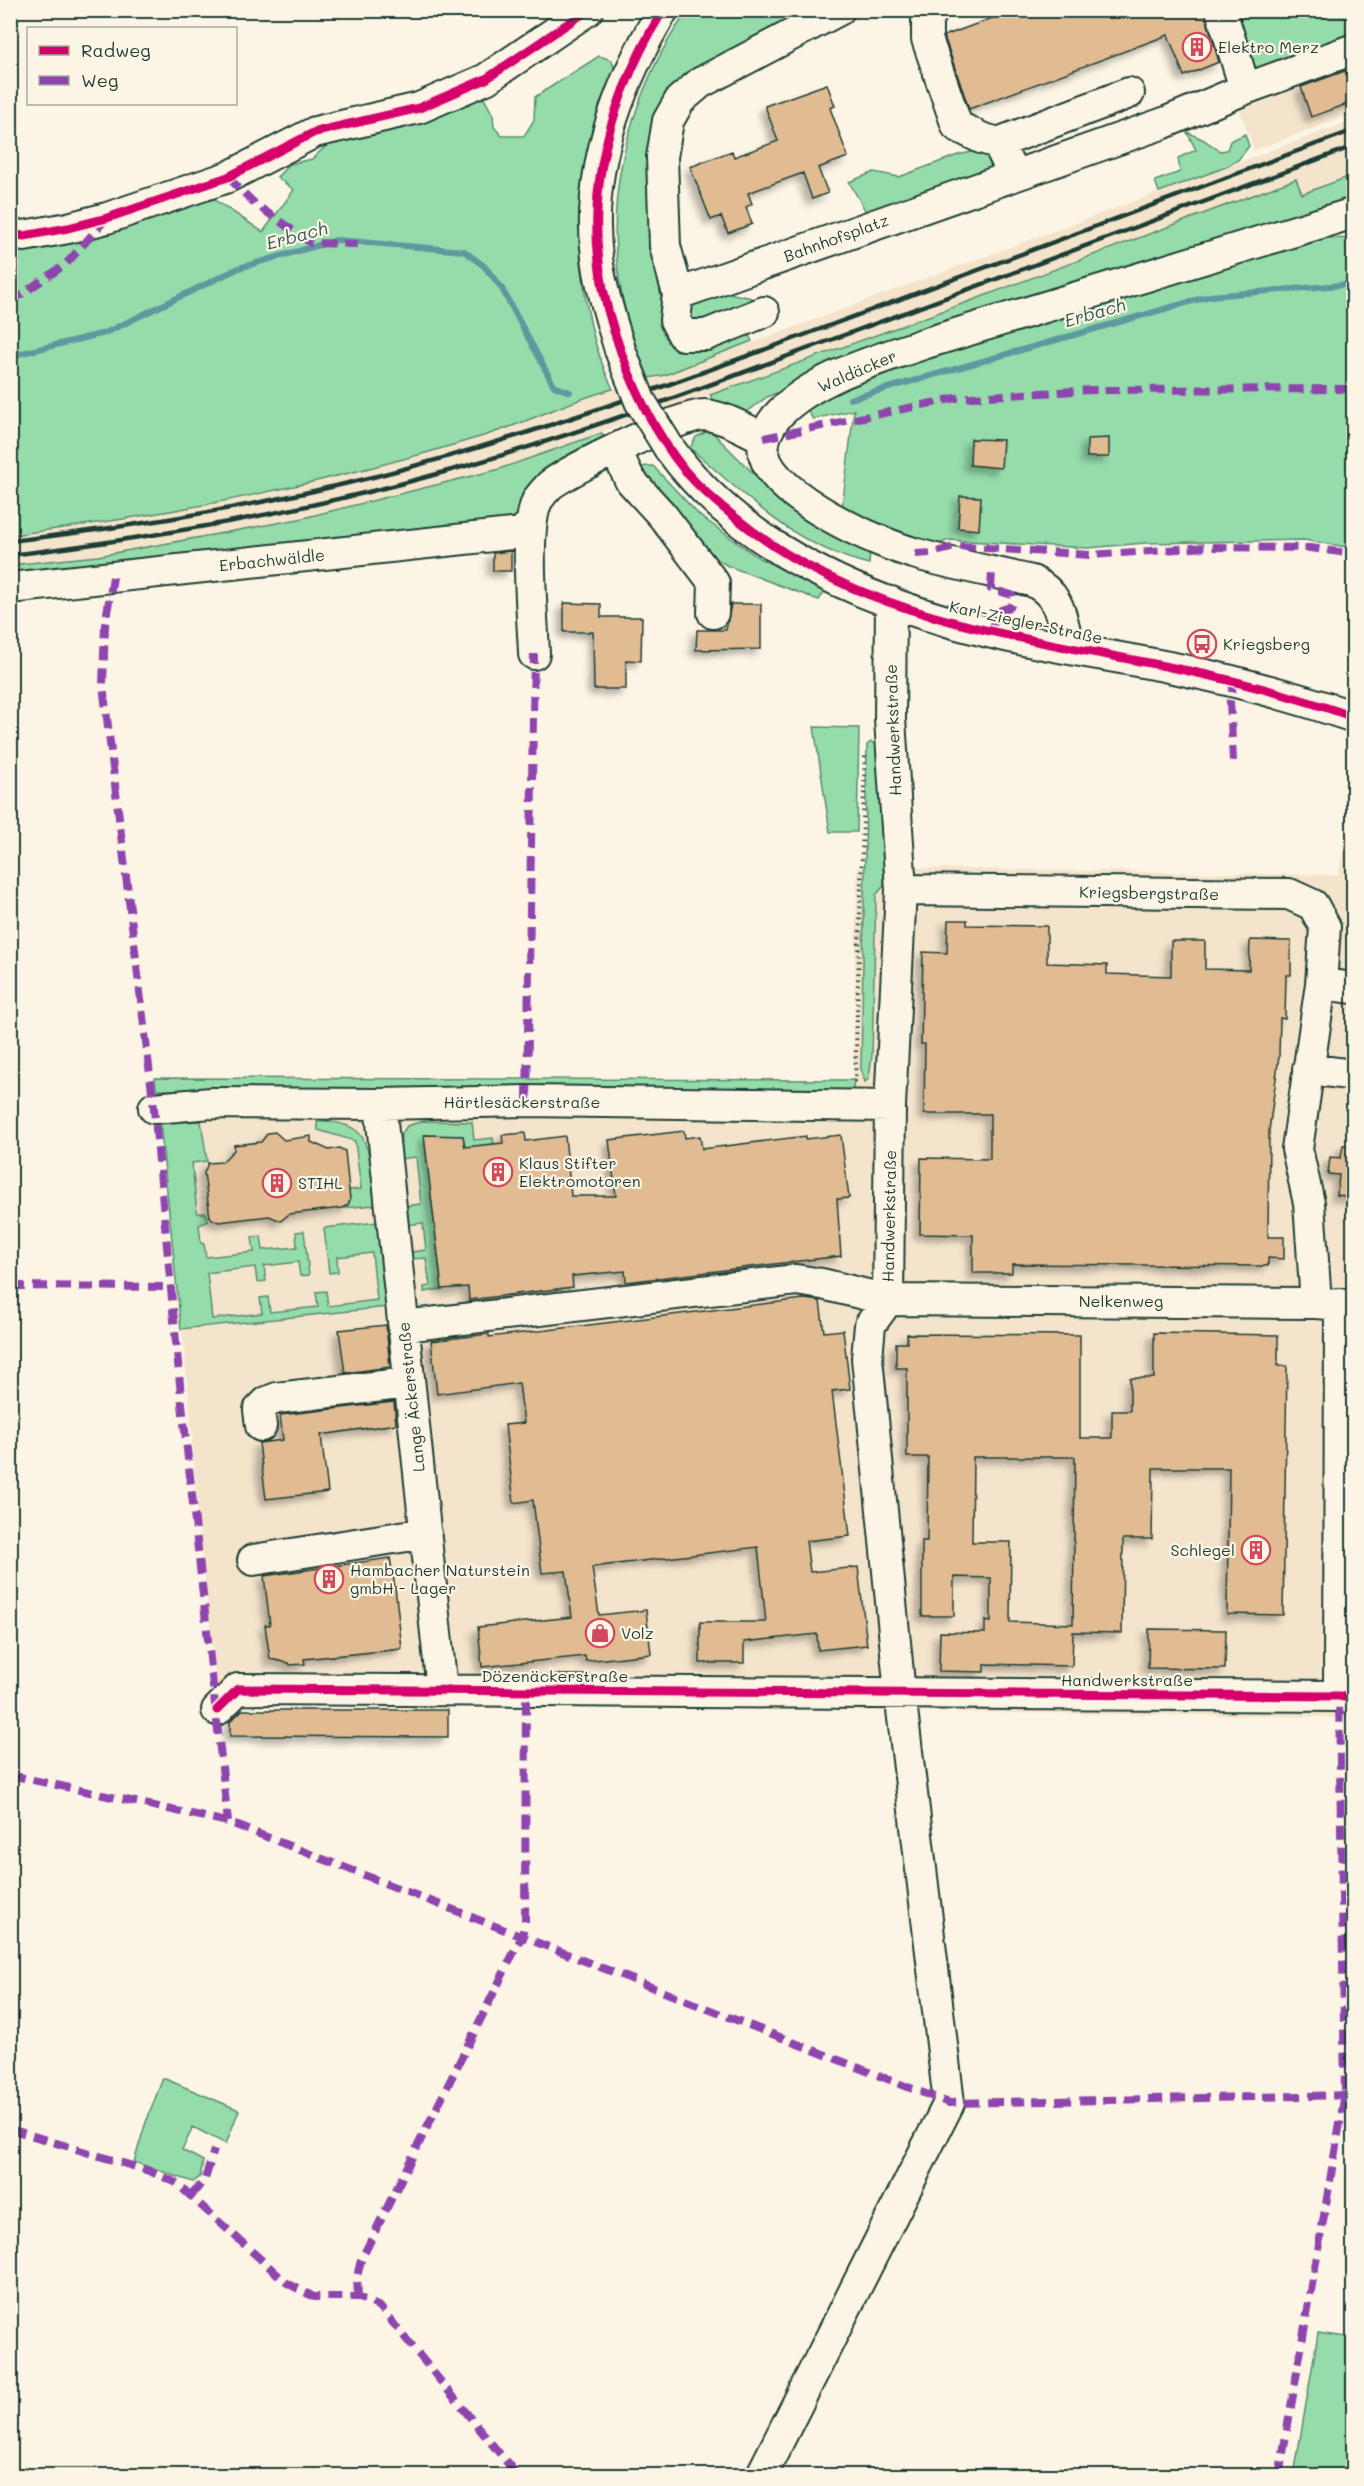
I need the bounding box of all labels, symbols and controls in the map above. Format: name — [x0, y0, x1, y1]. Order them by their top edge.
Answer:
legend — [27, 27, 237, 105]
building icon: Elektro Merz — [1181, 31, 1213, 63]
place label: Elektro Merz — [1218, 36, 1319, 57]
text: Radweg — [81, 38, 151, 62]
text: Weg — [81, 68, 118, 92]
street label: Bahnhofsplatz — [781, 209, 891, 266]
water label: Erbach — [263, 215, 330, 255]
water label: Erbach — [1061, 292, 1128, 332]
street label: Waldäcker — [814, 344, 900, 397]
street label: Erbachwäldle — [218, 544, 326, 575]
street label: Karl-Ziegler-Straße — [948, 595, 1105, 648]
bus stop icon: Kriegsberg — [1186, 628, 1218, 660]
place label: Kriegsberg — [1223, 633, 1310, 654]
street label: Handwerkstraße — [880, 664, 905, 796]
street label: Kriegsbergstraße — [1079, 881, 1219, 904]
street label: Härtlesäckerstraße — [444, 1091, 600, 1112]
street label: Handwerkstraße — [877, 1150, 900, 1282]
place label: Klaus Stifter Elektromotoren — [519, 1152, 641, 1191]
building icon: Klaus Stifter Elektromotoren — [482, 1156, 514, 1188]
building icon: STIHL — [261, 1167, 293, 1199]
place label: STIHL — [298, 1172, 343, 1193]
street label: Nelkenweg — [1079, 1290, 1163, 1311]
street label: Lange Äckerstraße — [392, 1321, 429, 1473]
building icon: Schlegel — [1240, 1534, 1272, 1566]
place label: Schlegel — [1170, 1539, 1235, 1560]
place label: Hambacher Naturstein gmbH - Lager — [350, 1559, 530, 1598]
building icon: Hambacher Naturstein gmbH - Lager — [313, 1563, 345, 1595]
shop icon: Volz — [584, 1617, 616, 1649]
place label: Volz — [621, 1622, 654, 1643]
street label: Dözenäckerstraße — [482, 1665, 628, 1686]
street label: Handwerkstraße — [1061, 1669, 1193, 1690]

